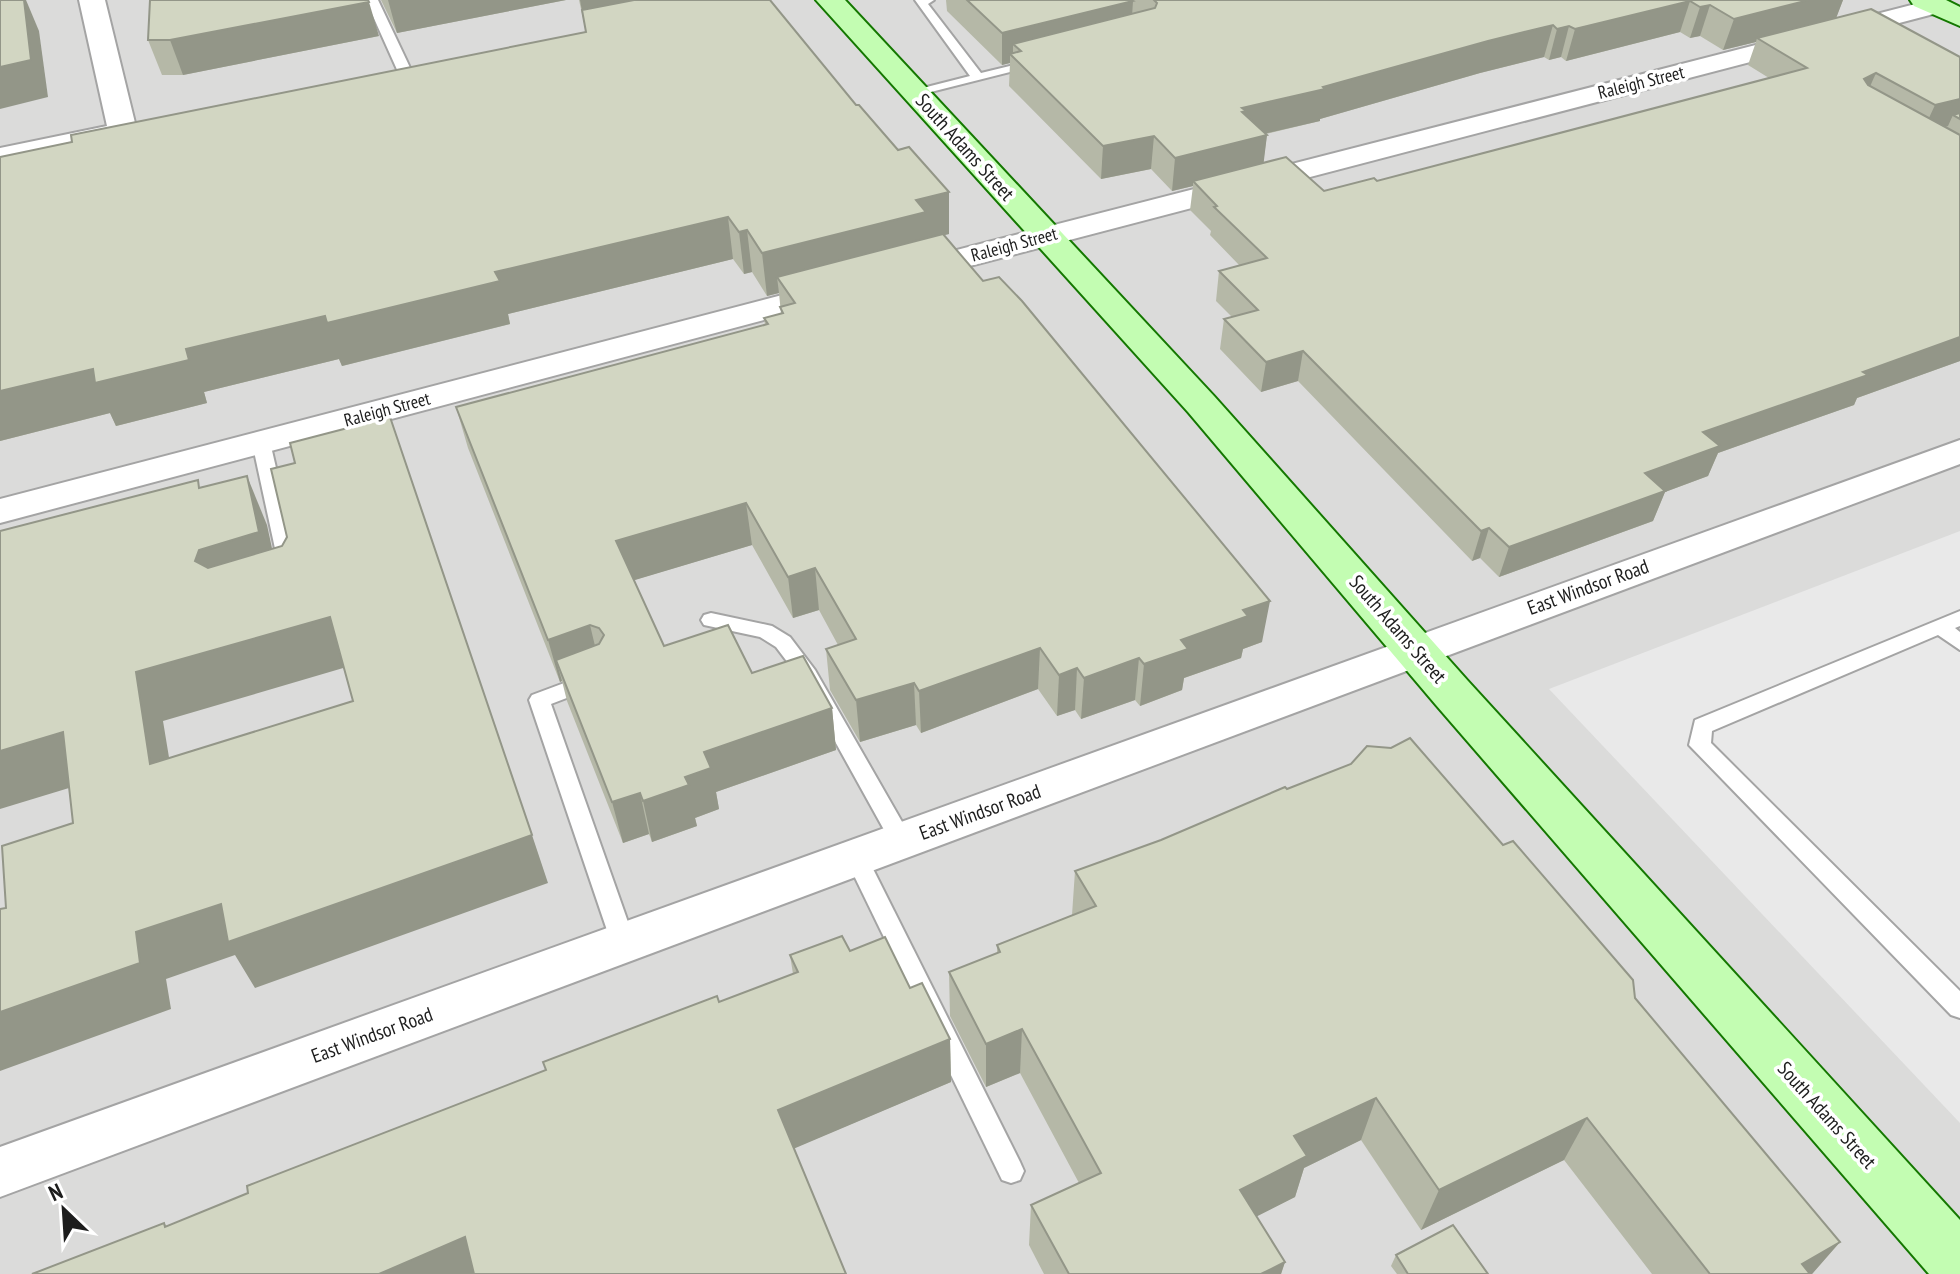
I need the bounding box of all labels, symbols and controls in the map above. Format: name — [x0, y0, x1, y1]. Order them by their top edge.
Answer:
street label: Raleigh Street — [1595, 60, 1687, 104]
street label: South Adams Street — [910, 88, 1020, 206]
street label: Raleigh Street — [968, 221, 1060, 267]
street label: Raleigh Street — [341, 386, 433, 432]
street label: East Windsor Road — [1524, 553, 1652, 621]
street label: South Adams Street — [1344, 569, 1453, 689]
street label: East Windsor Road — [916, 778, 1044, 846]
street label: East Windsor Road — [308, 1001, 436, 1069]
street label: South Adams Street — [1772, 1056, 1882, 1174]
north arrow — [24, 1170, 104, 1250]
text: N — [44, 1177, 67, 1207]

